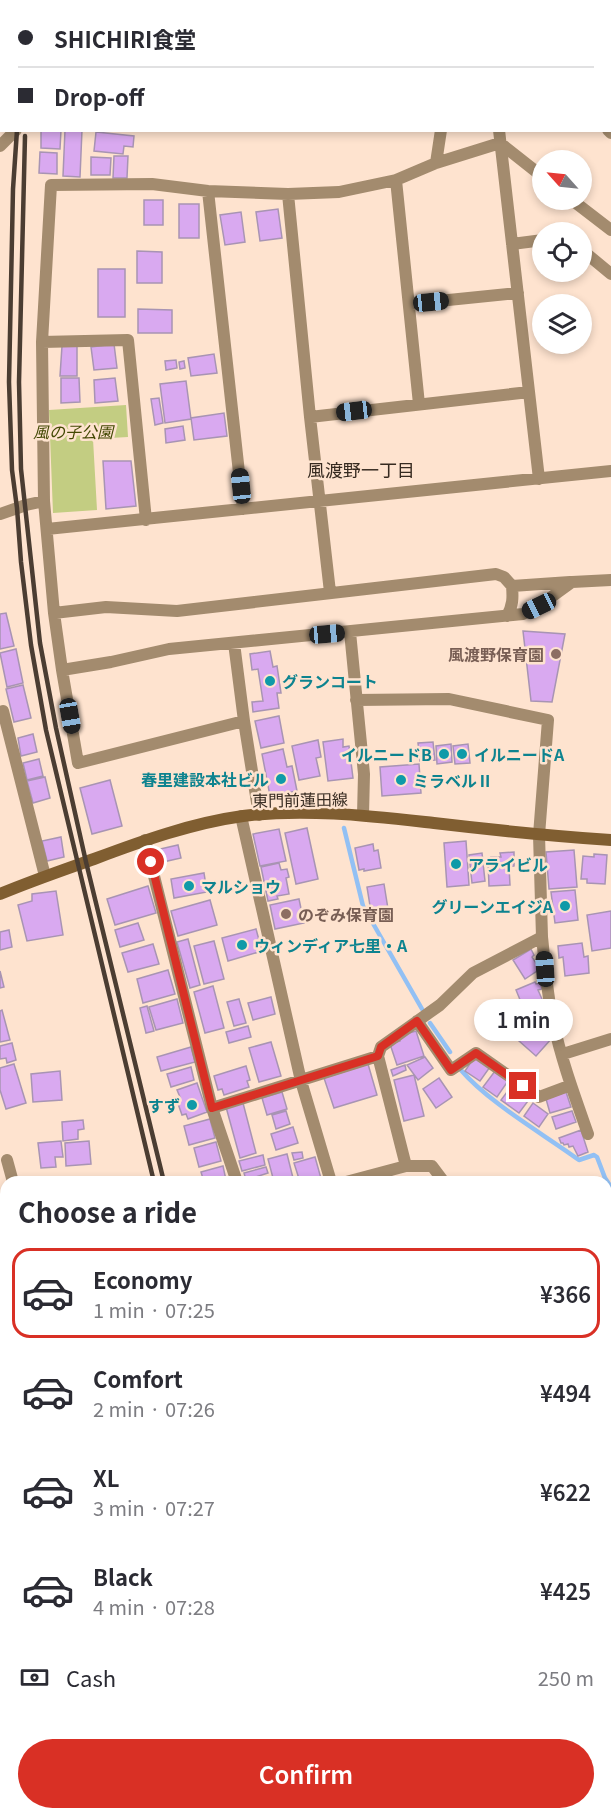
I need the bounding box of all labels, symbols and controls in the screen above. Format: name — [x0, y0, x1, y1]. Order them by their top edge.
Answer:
text: SHICHIRI食堂 — [54, 22, 196, 54]
text: Drop-off — [54, 80, 144, 112]
north arrow — [532, 150, 592, 210]
map controls — [532, 150, 592, 354]
button: locate — [532, 222, 592, 282]
car — [412, 291, 450, 313]
button: layers — [532, 294, 592, 354]
car — [335, 400, 373, 422]
park label: 風の子公園 — [33, 419, 115, 443]
district label: 風渡野一丁目 — [307, 456, 415, 482]
car — [230, 467, 252, 505]
car — [519, 590, 559, 622]
car — [308, 623, 346, 645]
place label: 風渡野保育園 — [448, 642, 544, 666]
marker: 風渡野保育園 — [549, 647, 563, 661]
place label: グランコート — [282, 669, 378, 693]
marker: グランコート — [263, 674, 277, 688]
car — [58, 697, 82, 735]
place label: イルニードB — [341, 742, 432, 766]
place label: イルニードA — [474, 742, 565, 766]
marker: イルニードB — [437, 747, 451, 761]
marker: イルニードA — [455, 747, 469, 761]
place label: 春里建設本社ビル — [141, 767, 269, 791]
place label: ミラベルⅡ — [413, 768, 493, 792]
marker: 春里建設本社ビル — [274, 772, 288, 786]
marker: ミラベルⅡ — [394, 773, 408, 787]
street label: 東門前蓮田線 — [252, 786, 348, 812]
route start — [137, 848, 164, 875]
place label: アライビル — [468, 852, 548, 876]
marker: アライビル — [449, 857, 463, 871]
place label: マルショウ — [201, 874, 281, 898]
marker: マルショウ — [182, 879, 196, 893]
place label: グリーンエイジA — [432, 894, 554, 918]
marker: グリーンエイジA — [558, 899, 572, 913]
place label: のぞみ保育園 — [298, 902, 394, 926]
marker: のぞみ保育園 — [279, 907, 293, 921]
place label: ウィンディア七里・A — [254, 933, 408, 957]
marker: ウィンディア七里・A — [235, 938, 249, 952]
car — [535, 950, 555, 988]
callout: 1 min — [474, 999, 572, 1041]
text: 1 min — [497, 1005, 550, 1034]
route end — [509, 1072, 536, 1099]
place label: すず — [148, 1093, 180, 1117]
marker: すず — [185, 1098, 199, 1112]
text: Choose a ride — [18, 1192, 197, 1231]
text: Economy — [93, 1263, 192, 1295]
icon: car — [21, 1266, 75, 1320]
text: ¥366 — [540, 1277, 591, 1309]
text: 1 min · 07:25 — [93, 1295, 215, 1324]
text: Comfort — [93, 1362, 183, 1394]
icon: car — [21, 1365, 75, 1419]
text: ¥494 — [540, 1376, 591, 1408]
text: 2 min · 07:26 — [93, 1394, 215, 1423]
text: XL — [93, 1461, 120, 1493]
icon: car — [21, 1464, 75, 1518]
text: ¥622 — [540, 1475, 591, 1507]
text: 3 min · 07:27 — [93, 1493, 215, 1522]
text: Black — [93, 1560, 153, 1592]
icon: car — [21, 1563, 75, 1617]
text: ¥425 — [540, 1574, 591, 1606]
text: 4 min · 07:28 — [93, 1592, 215, 1621]
icon: cash — [18, 1661, 51, 1694]
text: Cash — [66, 1661, 116, 1693]
text: 250 m — [538, 1663, 594, 1692]
button: Confirm — [18, 1739, 594, 1808]

